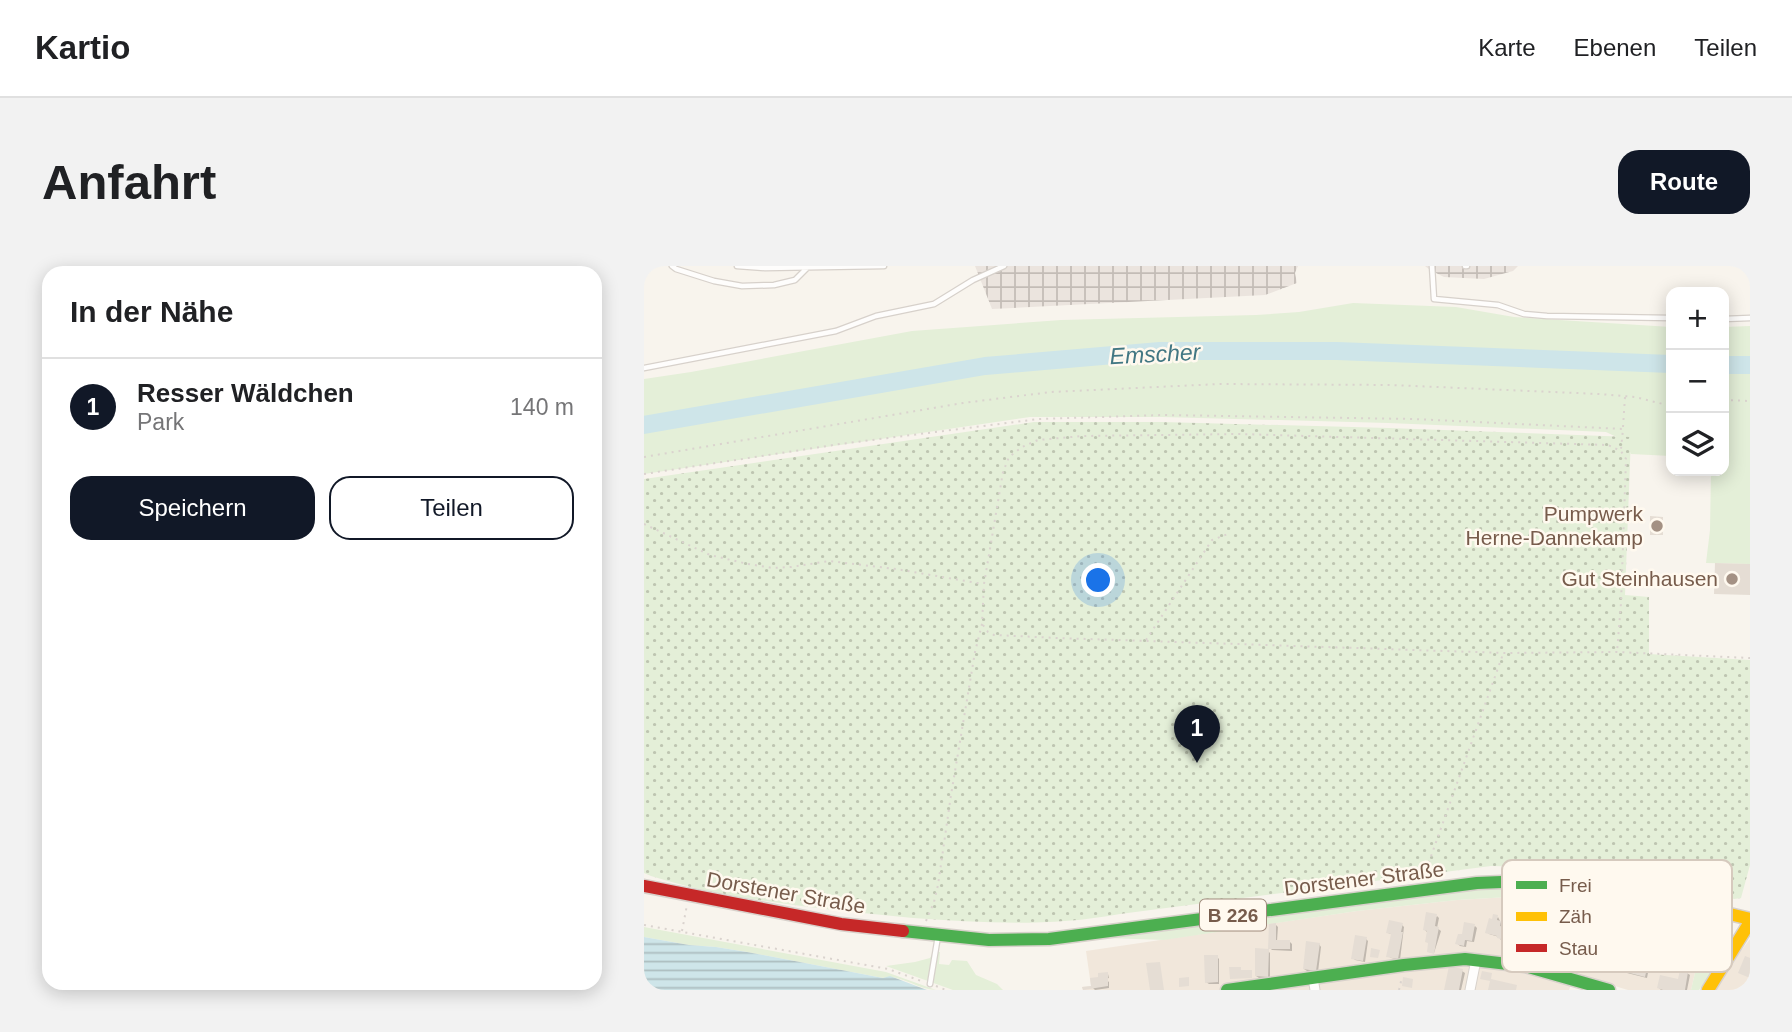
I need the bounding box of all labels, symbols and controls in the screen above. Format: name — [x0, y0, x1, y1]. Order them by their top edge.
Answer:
text: Kartio — [35, 29, 130, 66]
text: Karte — [1478, 34, 1536, 61]
text: Ebenen — [1574, 34, 1656, 61]
text: Teilen — [1694, 34, 1757, 61]
button: Route — [1618, 150, 1750, 214]
text: Anfahrt — [42, 155, 216, 209]
map controls — [1666, 287, 1729, 476]
button: + — [1666, 287, 1729, 350]
text: In der Nähe — [70, 295, 233, 328]
water label: Emscher — [1109, 339, 1202, 369]
button: − — [1666, 350, 1729, 413]
text: Resser Wäldchen — [137, 378, 354, 408]
text: 1 — [87, 394, 99, 420]
text: 140 m — [510, 394, 574, 420]
text: Park — [137, 409, 184, 435]
button: layers — [1666, 413, 1729, 476]
button: Speichern — [70, 476, 315, 540]
button: Teilen — [329, 476, 574, 540]
place label: Pumpwerk Herne-Dannekamp — [1466, 502, 1643, 549]
marker: Pumpwerk Herne-Dannekamp — [1649, 518, 1665, 534]
your location — [1081, 563, 1115, 597]
place label: Gut Steinhausen — [1562, 567, 1718, 590]
marker: Gut Steinhausen — [1724, 571, 1740, 587]
pin: 1 — [1174, 705, 1220, 763]
street label: Dorstener Straße — [1283, 857, 1445, 900]
legend — [1502, 860, 1732, 972]
street label: Dorstener Straße — [705, 867, 867, 918]
text: Frei — [1559, 875, 1592, 896]
road number: B 226 — [1200, 900, 1266, 930]
text: Zäh — [1559, 906, 1592, 927]
text: Stau — [1559, 938, 1598, 959]

